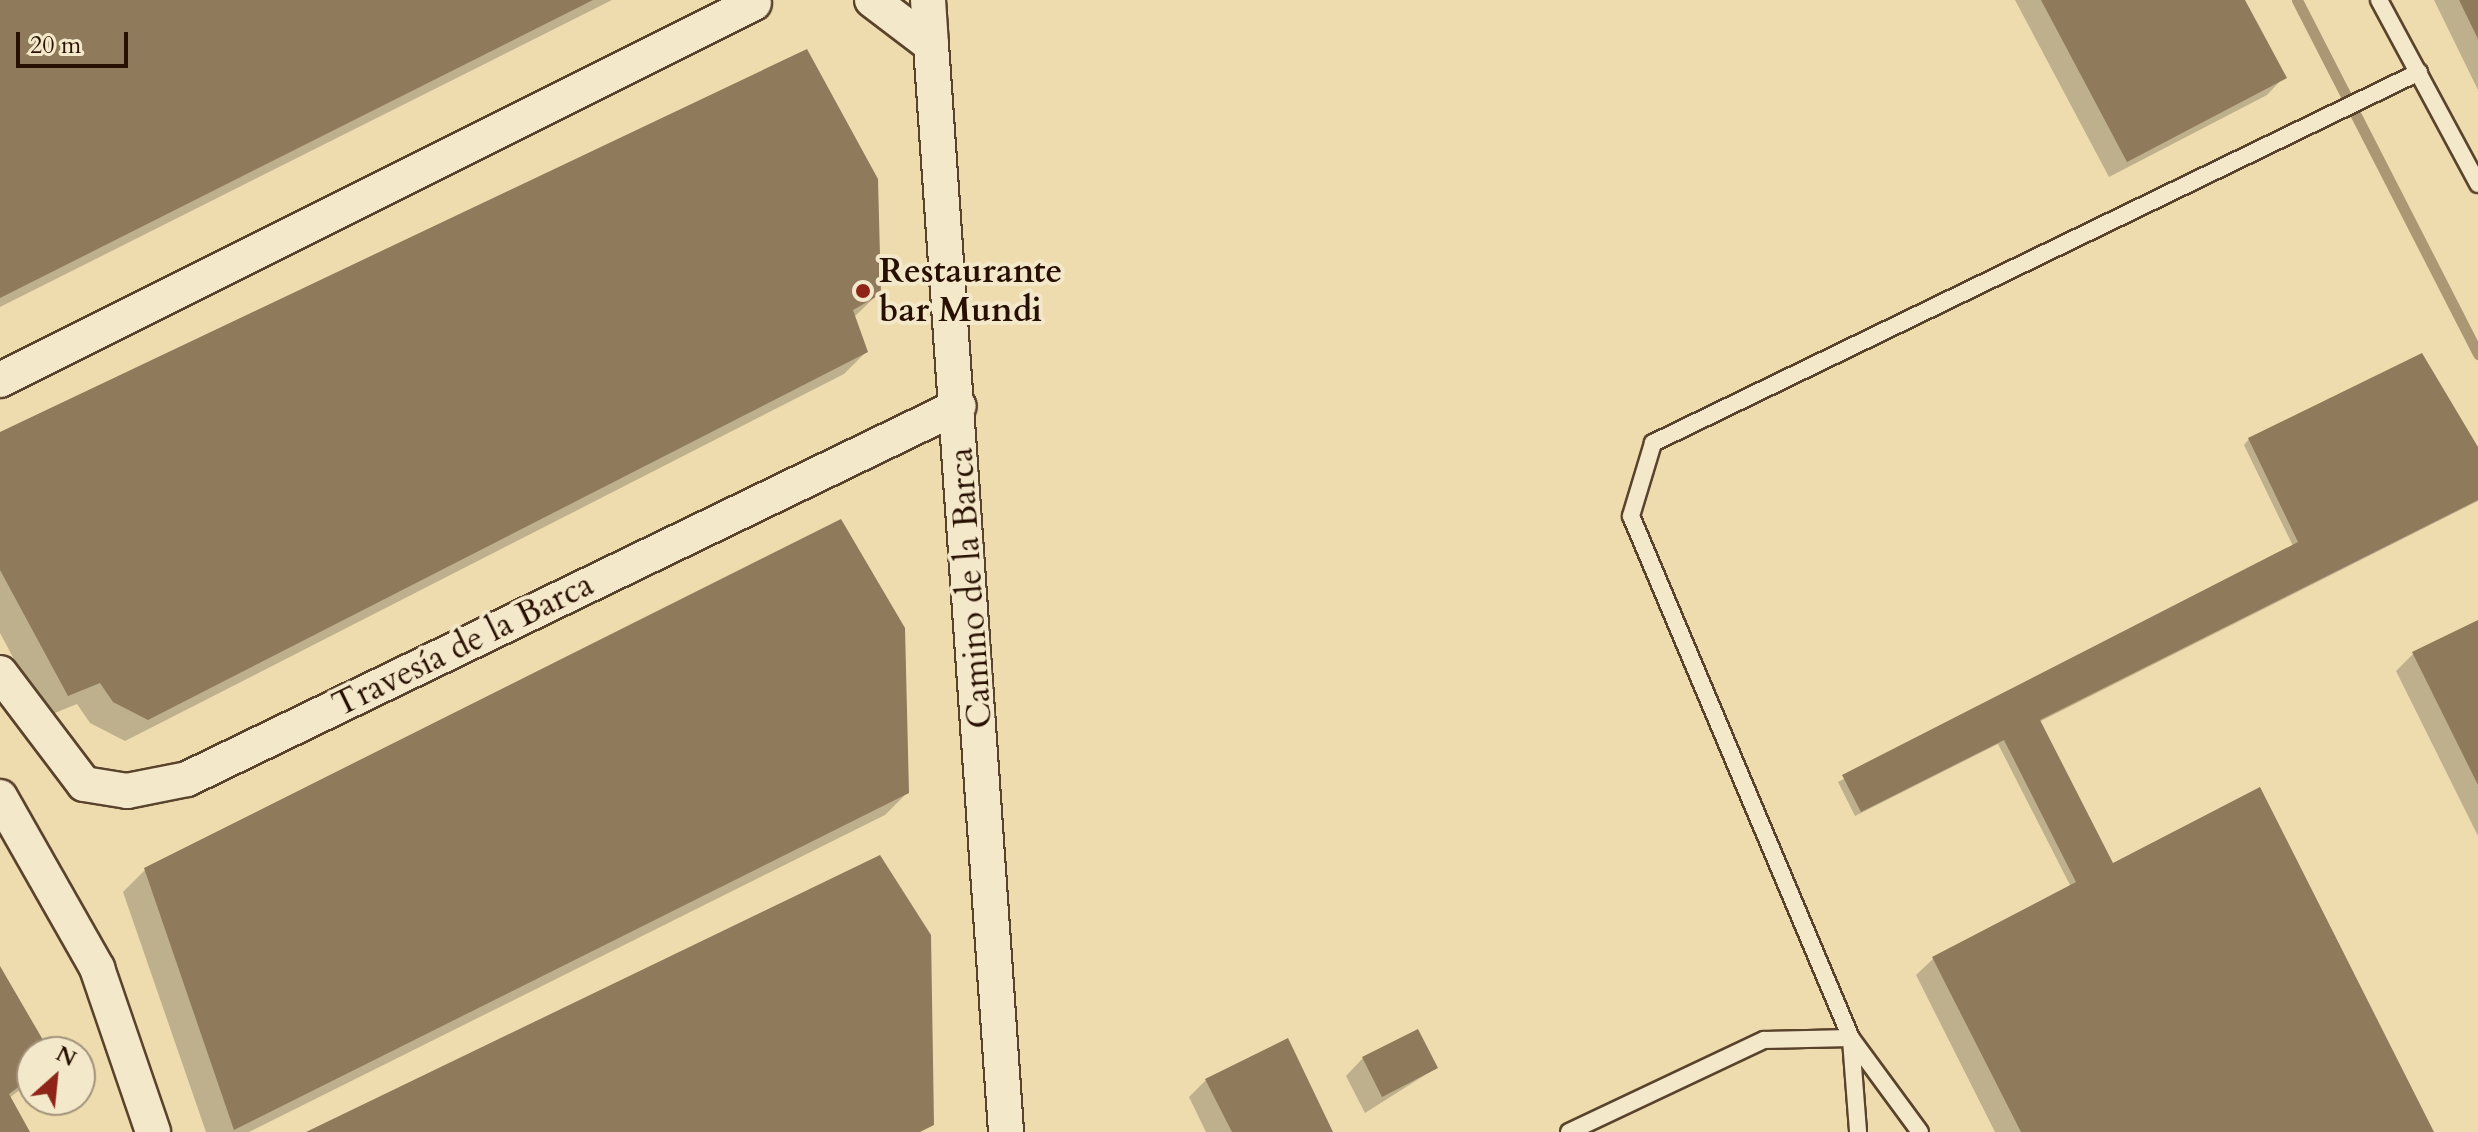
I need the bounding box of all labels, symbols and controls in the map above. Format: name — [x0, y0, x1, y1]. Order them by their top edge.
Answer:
scale bar — [20, 16, 132, 66]
text: 20 m — [30, 29, 81, 62]
place label: Restaurante bar Mundi — [879, 251, 1062, 330]
marker: Restaurante bar Mundi — [854, 282, 872, 300]
street label: Camino de la Barca — [941, 446, 1001, 730]
street label: Travesía de la Barca — [326, 564, 600, 726]
north arrow — [16, 1036, 96, 1116]
text: N — [51, 1039, 81, 1074]

